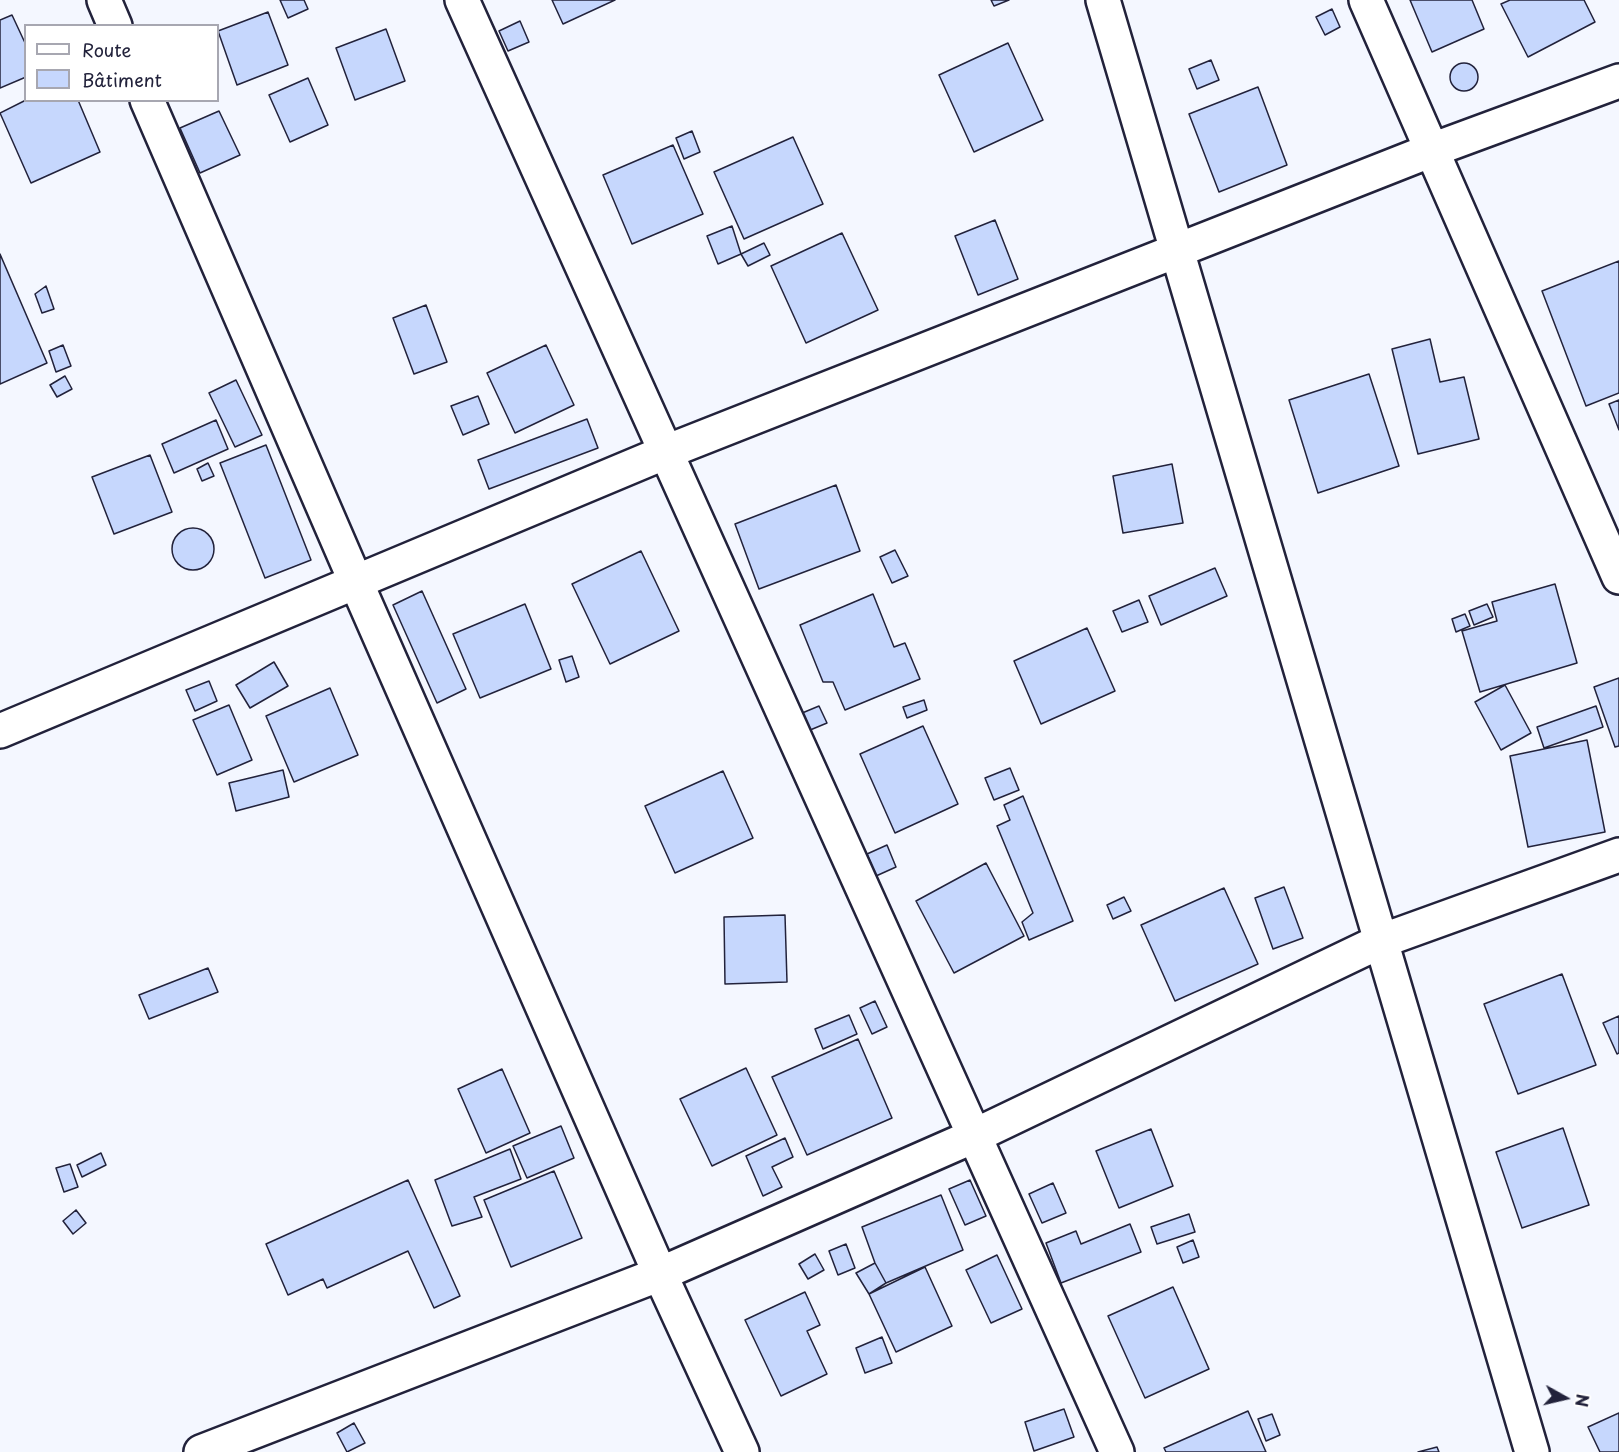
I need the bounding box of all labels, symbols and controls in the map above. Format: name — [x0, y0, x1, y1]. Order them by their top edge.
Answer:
legend — [24, 24, 219, 102]
text: Route — [82, 36, 131, 63]
text: Bâtiment — [82, 66, 162, 93]
north arrow — [1535, 1368, 1595, 1428]
text: N — [1570, 1393, 1596, 1408]

